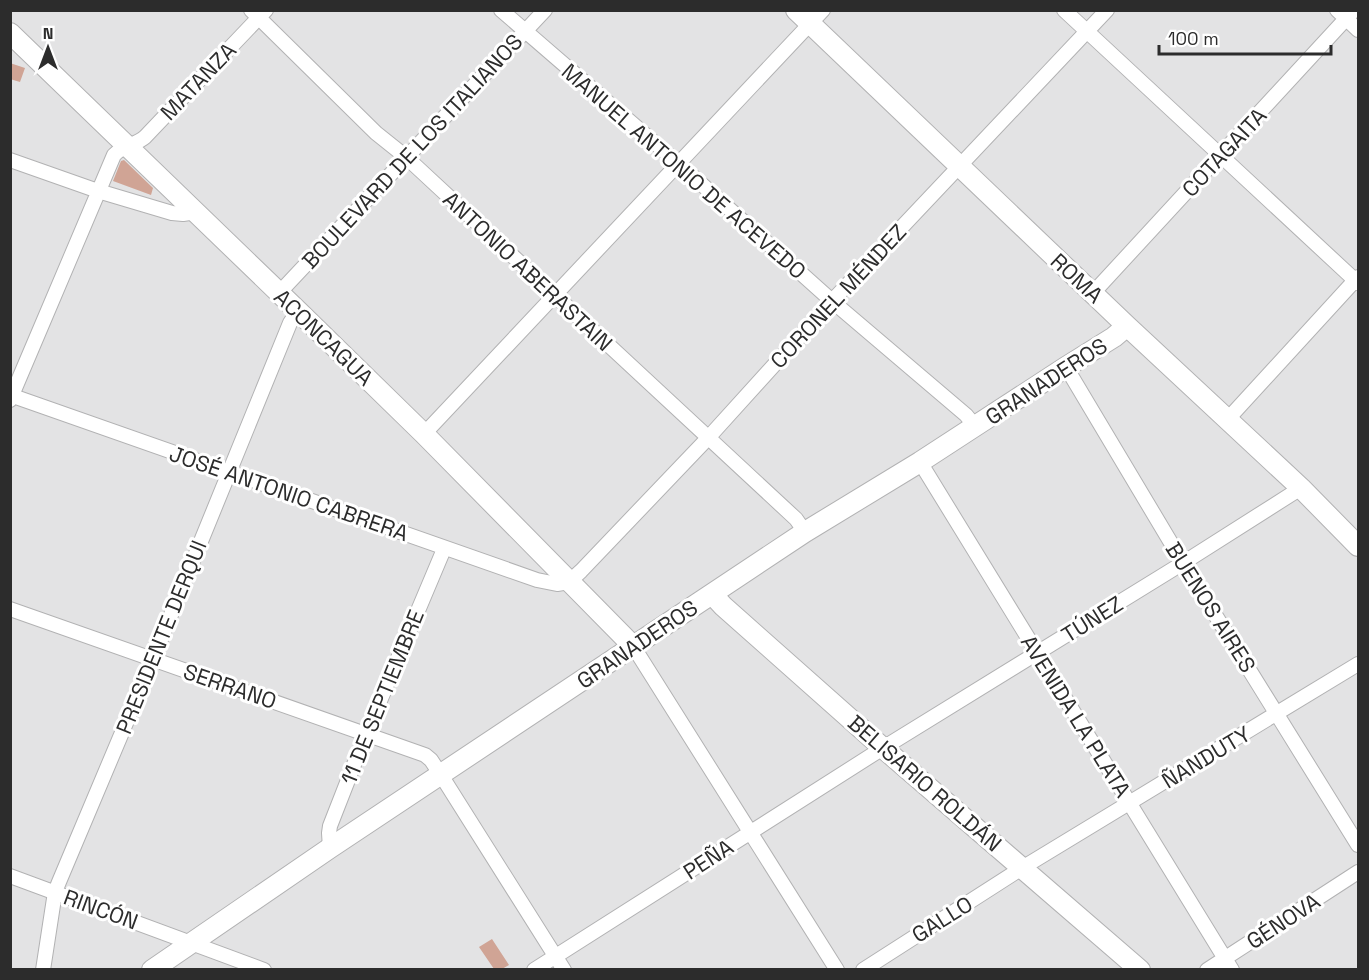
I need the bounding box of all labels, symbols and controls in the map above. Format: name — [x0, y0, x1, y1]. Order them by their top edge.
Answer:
north arrow — [18, 18, 78, 78]
scale bar — [1159, 18, 1332, 56]
text: N — [43, 23, 53, 44]
text: 100 m — [1168, 27, 1219, 50]
street label: BOULEVARD DE LOS ITALIANOS — [296, 28, 528, 274]
street label: MATANZA — [154, 36, 242, 126]
street label: MANUEL ANTONIO DE ACEVEDO — [556, 57, 812, 285]
street label: COTAGAITA — [1176, 101, 1273, 202]
street label: ANTONIO ABERASTAIN — [437, 185, 619, 357]
street label: CORONEL MÉNDEZ — [764, 218, 912, 374]
street label: ROMA — [1045, 247, 1109, 309]
street label: ACONCAGUA — [268, 283, 380, 391]
street label: GRANADEROS — [980, 331, 1112, 431]
street label: JOSÉ ANTONIO CABRERA — [166, 439, 412, 547]
street label: PRESIDENTE DERQUI — [109, 536, 213, 738]
street label: BUENOS AIRES — [1160, 537, 1262, 677]
street label: TÚNEZ — [1056, 589, 1128, 649]
street label: GRANADEROS — [571, 593, 703, 695]
street label: 11 DE SEPTIEMBRE — [334, 605, 430, 789]
street label: AVENIDA LA PLATA — [1015, 630, 1137, 802]
street label: SERRANO — [180, 657, 280, 715]
street label: BELISARIO ROLDÁN — [842, 709, 1008, 857]
street label: ÑANDUTY — [1157, 719, 1256, 794]
street label: PEÑA — [678, 832, 738, 885]
street label: RINCÓN — [60, 883, 142, 935]
street label: GÉNOVA — [1241, 887, 1325, 955]
street label: GALLO — [906, 889, 978, 949]

